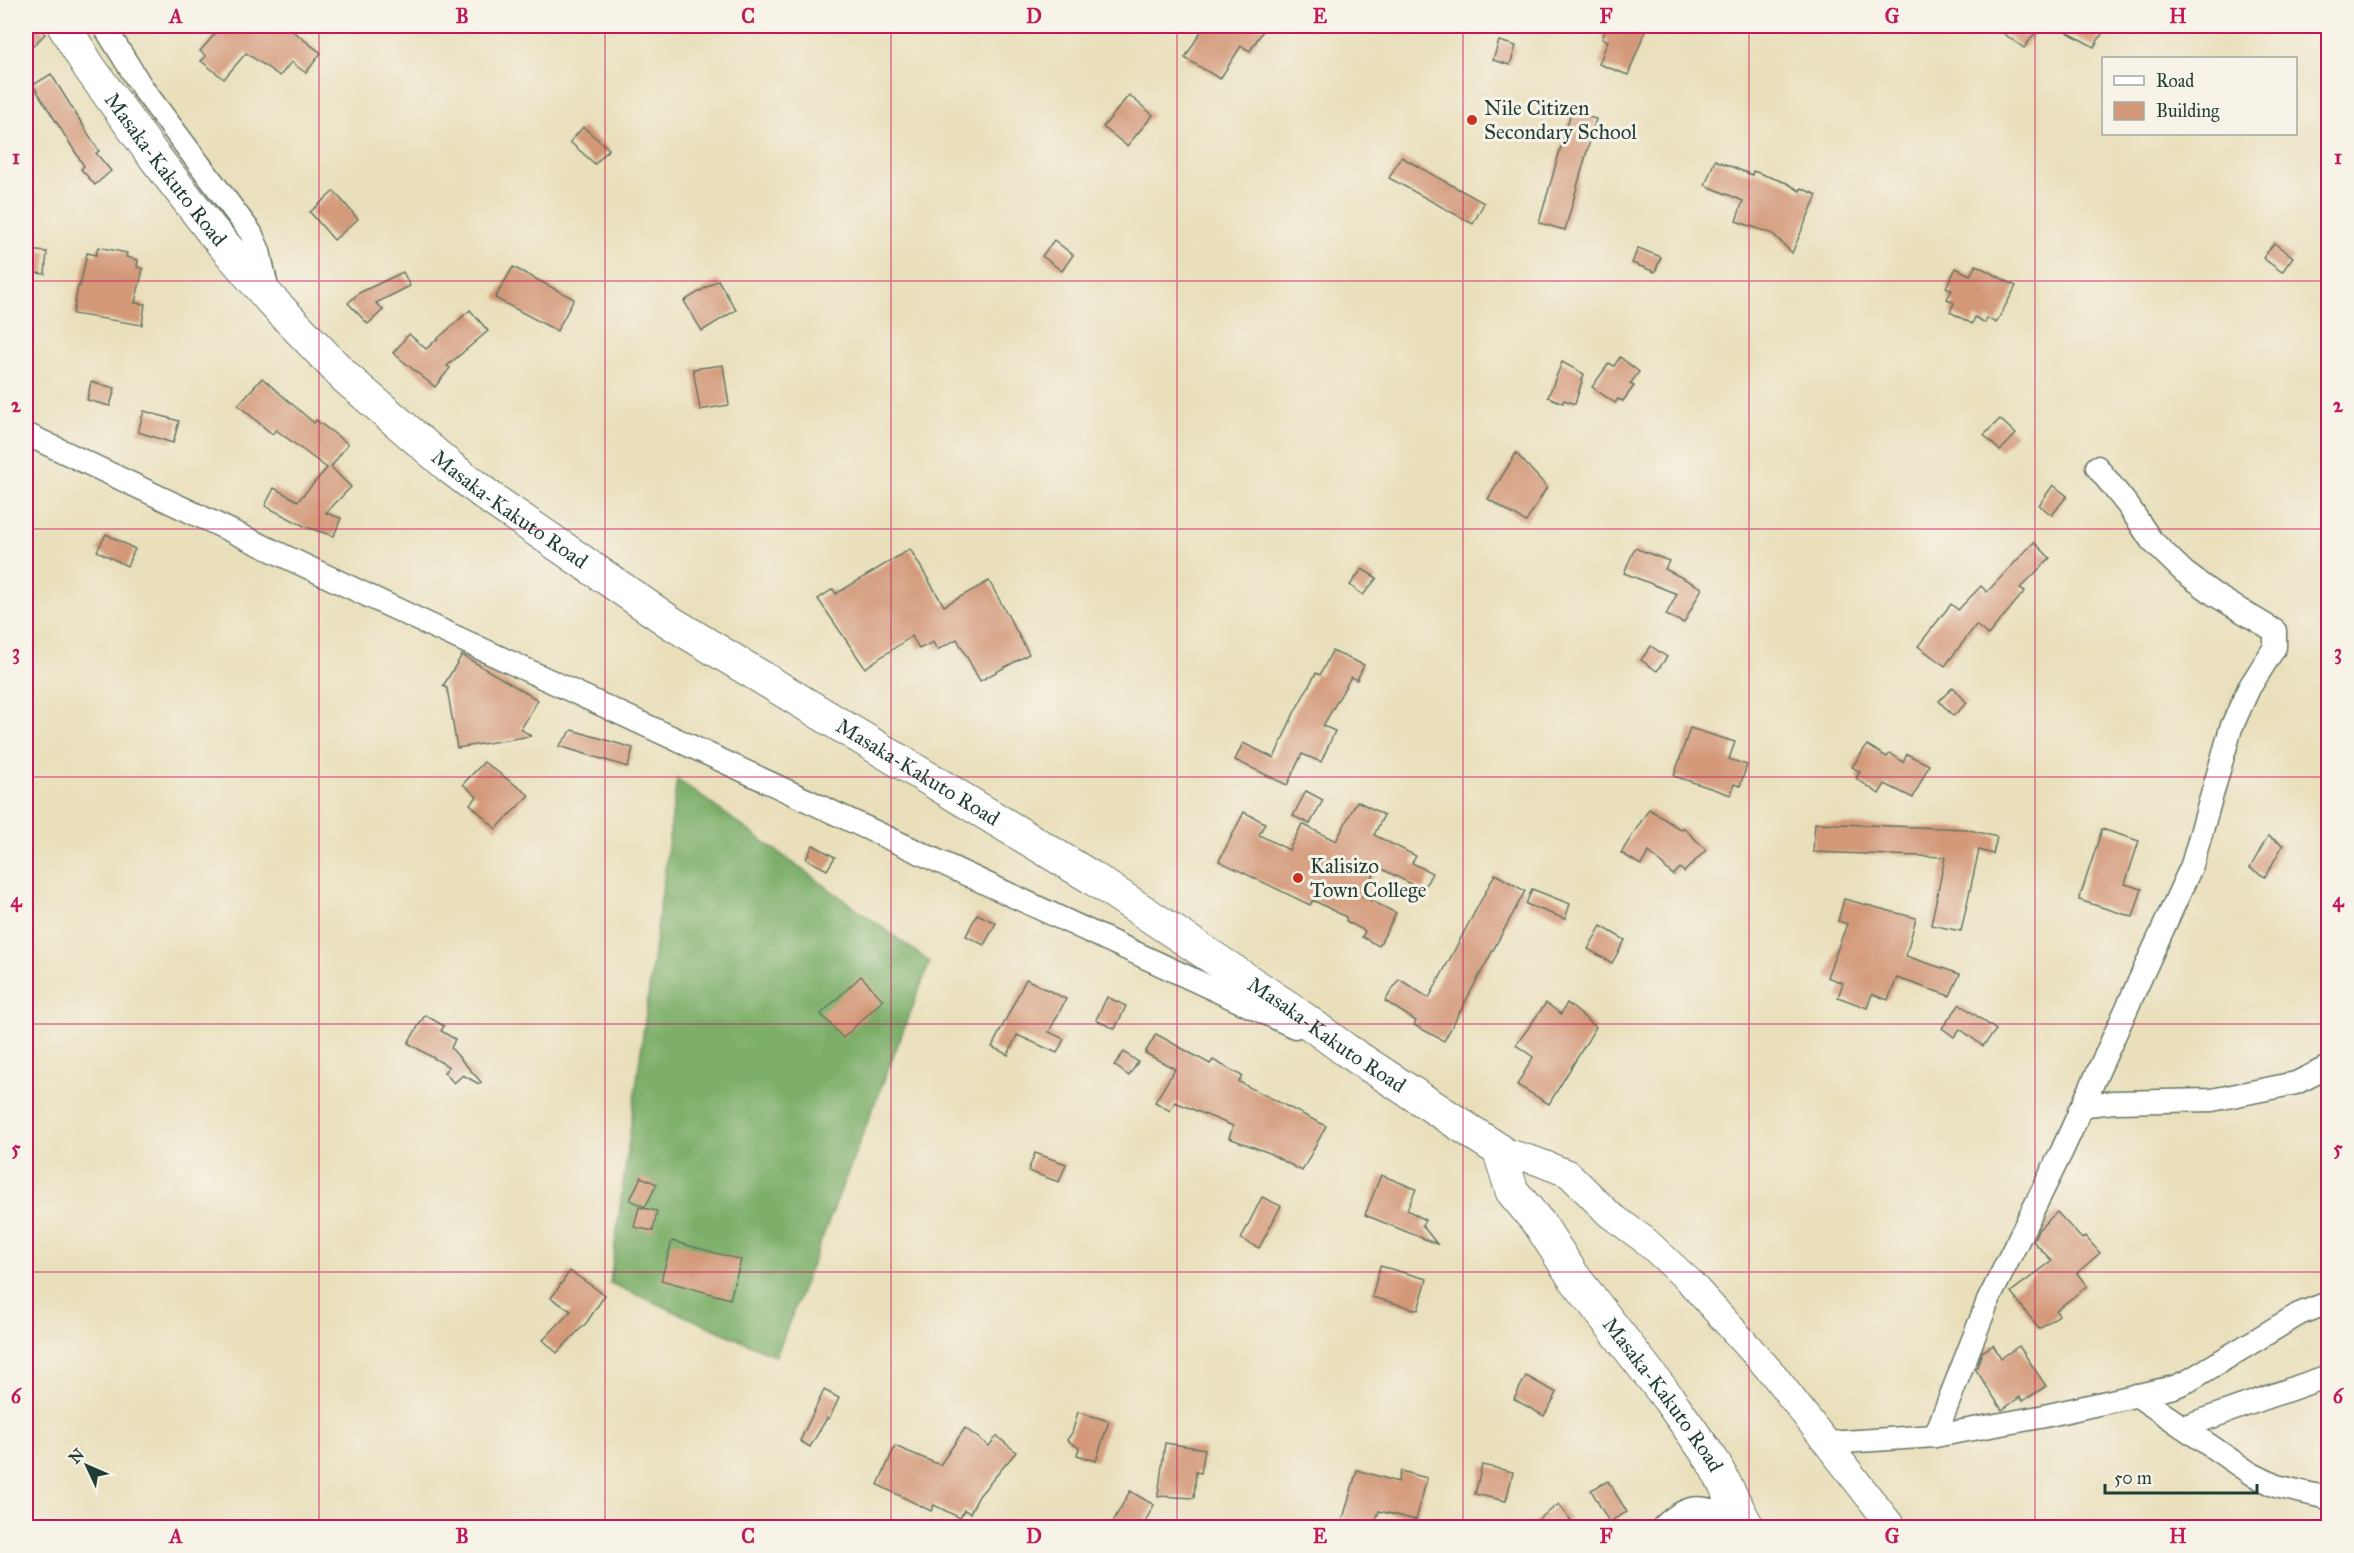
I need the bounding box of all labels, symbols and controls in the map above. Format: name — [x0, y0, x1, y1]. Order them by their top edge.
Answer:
text: A — [167, 4, 183, 28]
text: B — [455, 4, 469, 28]
text: C — [741, 4, 755, 28]
text: D — [1026, 4, 1042, 28]
text: E — [1313, 4, 1328, 28]
text: F — [1599, 4, 1613, 28]
text: G — [1885, 4, 1900, 28]
text: H — [2169, 4, 2187, 28]
legend — [2102, 57, 2297, 135]
text: Road — [2156, 70, 2194, 92]
street label: Masaka-Kakuto Road — [99, 87, 233, 252]
place label: Nile Citizen Secondary School — [1484, 95, 1637, 145]
text: Building — [2156, 100, 2220, 123]
marker: Nile Citizen Secondary School — [1465, 113, 1479, 127]
text: 1 — [12, 145, 20, 169]
text: 1 — [2334, 145, 2342, 169]
text: 2 — [11, 393, 22, 417]
text: 2 — [2333, 393, 2344, 417]
street label: Masaka-Kakuto Road — [426, 444, 593, 575]
text: 3 — [12, 640, 20, 665]
text: 3 — [2334, 640, 2342, 665]
street label: Masaka-Kakuto Road — [831, 713, 1005, 832]
place label: Kalisizo Town College — [1310, 853, 1427, 903]
marker: Kalisizo Town College — [1291, 871, 1305, 885]
text: 4 — [10, 888, 22, 913]
text: 4 — [2332, 888, 2344, 913]
street label: Masaka-Kakuto Road — [1243, 971, 1411, 1099]
text: 5 — [11, 1136, 21, 1160]
text: 5 — [2333, 1136, 2343, 1160]
street label: Masaka-Kakuto Road — [1597, 1312, 1729, 1477]
text: 6 — [11, 1384, 23, 1408]
text: 6 — [2333, 1384, 2345, 1408]
north arrow — [57, 1436, 117, 1496]
text: N — [65, 1444, 88, 1467]
scale bar — [2105, 1457, 2256, 1495]
text: 50 m — [2114, 1467, 2152, 1489]
text: A — [167, 1524, 183, 1548]
text: B — [455, 1524, 469, 1548]
text: C — [741, 1524, 755, 1548]
text: D — [1026, 1524, 1042, 1548]
text: E — [1313, 1524, 1328, 1548]
text: F — [1599, 1524, 1613, 1548]
text: G — [1885, 1524, 1900, 1548]
text: H — [2169, 1524, 2187, 1548]

